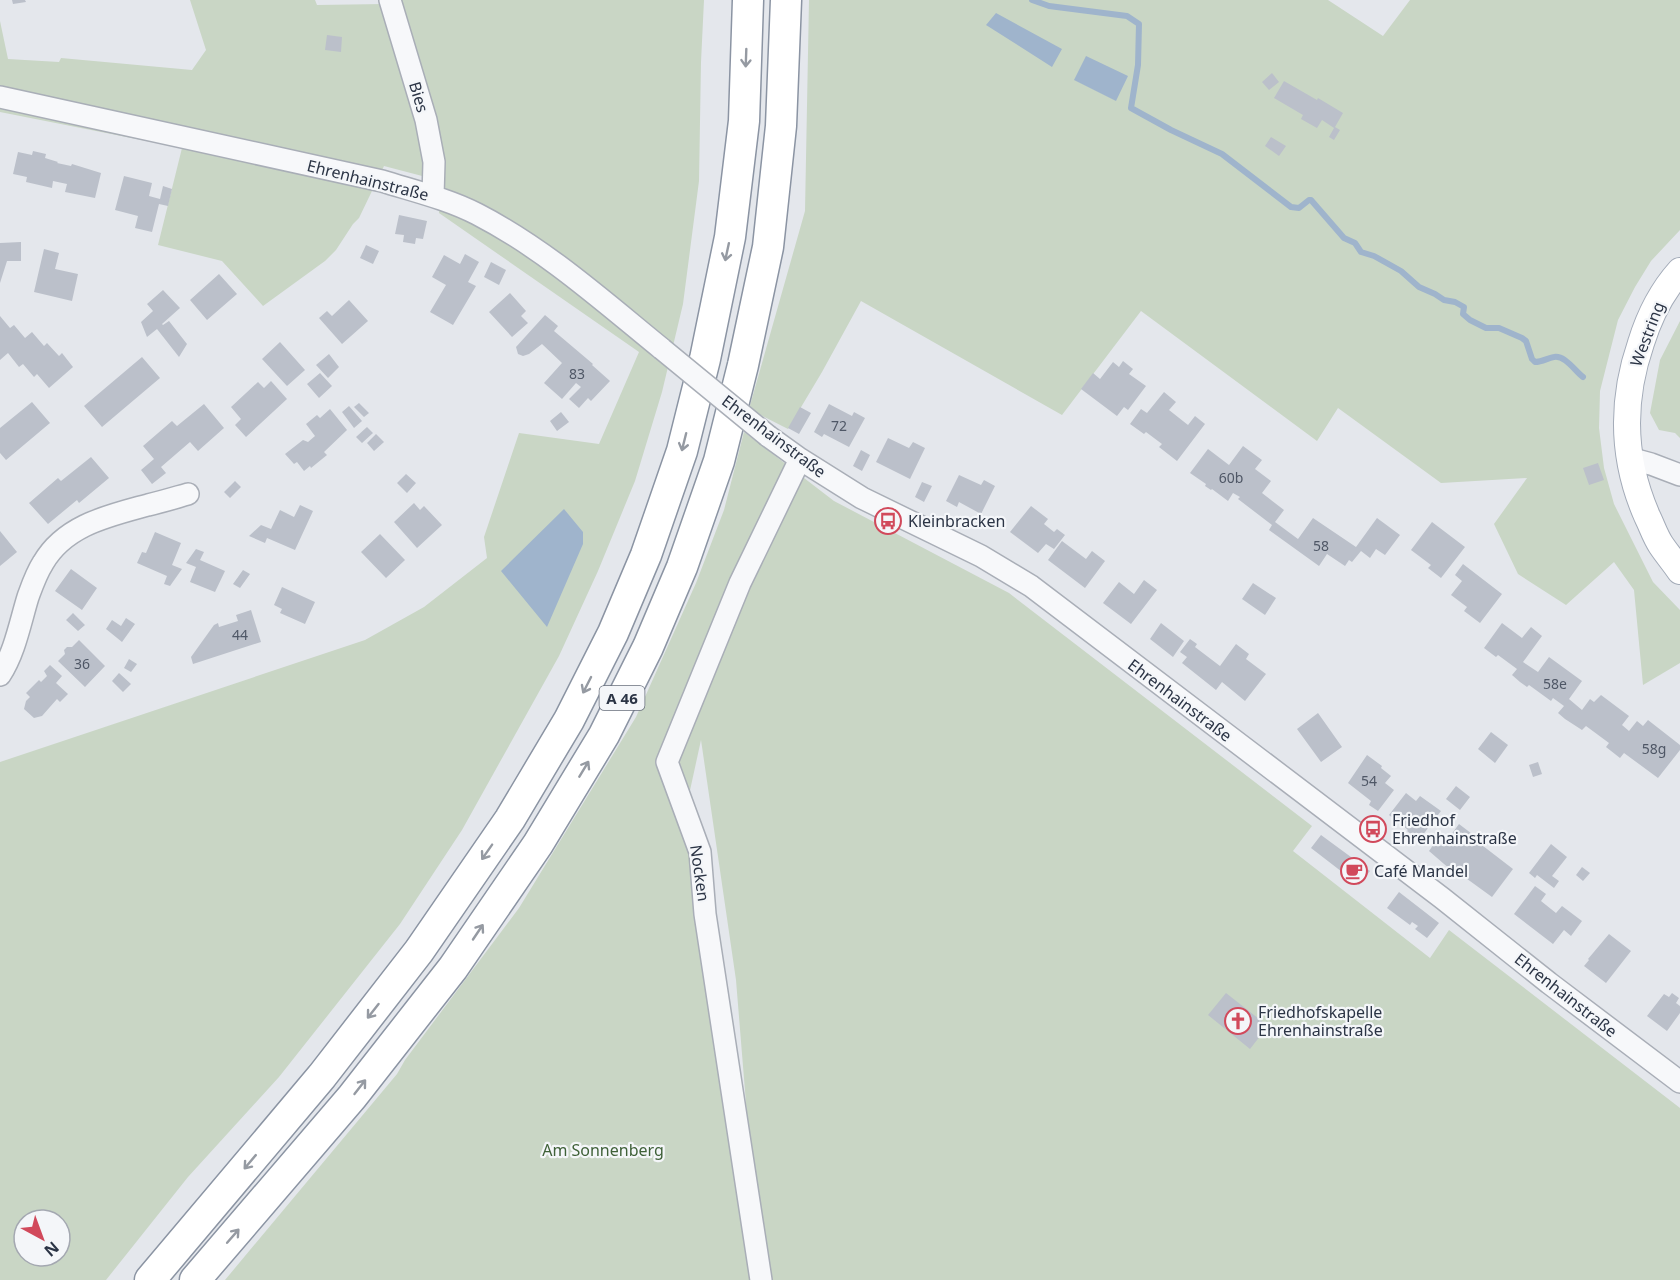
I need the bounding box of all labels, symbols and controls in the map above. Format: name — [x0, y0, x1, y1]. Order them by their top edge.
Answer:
one-way arrow — [740, 48, 751, 68]
street label: Bies — [404, 79, 434, 115]
street label: Ehrenhainstraße — [305, 154, 431, 206]
one-way arrow — [721, 242, 732, 262]
street label: Westring — [1625, 299, 1669, 369]
house number: 83 — [569, 364, 585, 383]
street label: Ehrenhainstraße — [718, 390, 830, 482]
house number: 72 — [831, 416, 847, 435]
one-way arrow — [677, 433, 689, 452]
house number: 60b — [1219, 468, 1243, 487]
bus stop icon: Kleinbracken — [873, 506, 903, 536]
place label: Kleinbracken — [908, 510, 1005, 532]
house number: 58 — [1313, 536, 1329, 555]
house number: 44 — [232, 625, 248, 644]
house number: 36 — [74, 654, 90, 673]
street label: Ehrenhainstraße — [1124, 654, 1236, 746]
house number: 58e — [1543, 674, 1567, 693]
one-way arrow — [580, 676, 592, 694]
road number: A 46 — [600, 686, 644, 710]
house number: 58g — [1642, 739, 1666, 758]
one-way arrow — [578, 761, 590, 778]
house number: 54 — [1361, 771, 1377, 790]
place label: Friedhof Ehrenhainstraße — [1392, 809, 1517, 849]
bus stop icon: Friedhof Ehrenhainstraße — [1358, 814, 1388, 844]
street label: Nocken — [685, 843, 715, 903]
one-way arrow — [481, 844, 493, 860]
cafe icon: Café Mandel — [1339, 856, 1369, 886]
place label: Café Mandel — [1374, 860, 1468, 882]
one-way arrow — [472, 925, 484, 941]
street label: Ehrenhainstraße — [1510, 948, 1622, 1042]
place label: Friedhofskapelle Ehrenhainstraße — [1258, 1001, 1383, 1041]
one-way arrow — [366, 1002, 379, 1018]
church icon: Friedhofskapelle Ehrenhainstraße — [1223, 1006, 1253, 1036]
one-way arrow — [353, 1080, 366, 1096]
park label: Am Sonnenberg — [542, 1139, 664, 1161]
one-way arrow — [243, 1154, 256, 1170]
north arrow — [12, 1208, 72, 1268]
one-way arrow — [226, 1229, 240, 1244]
text: N — [40, 1237, 64, 1262]

